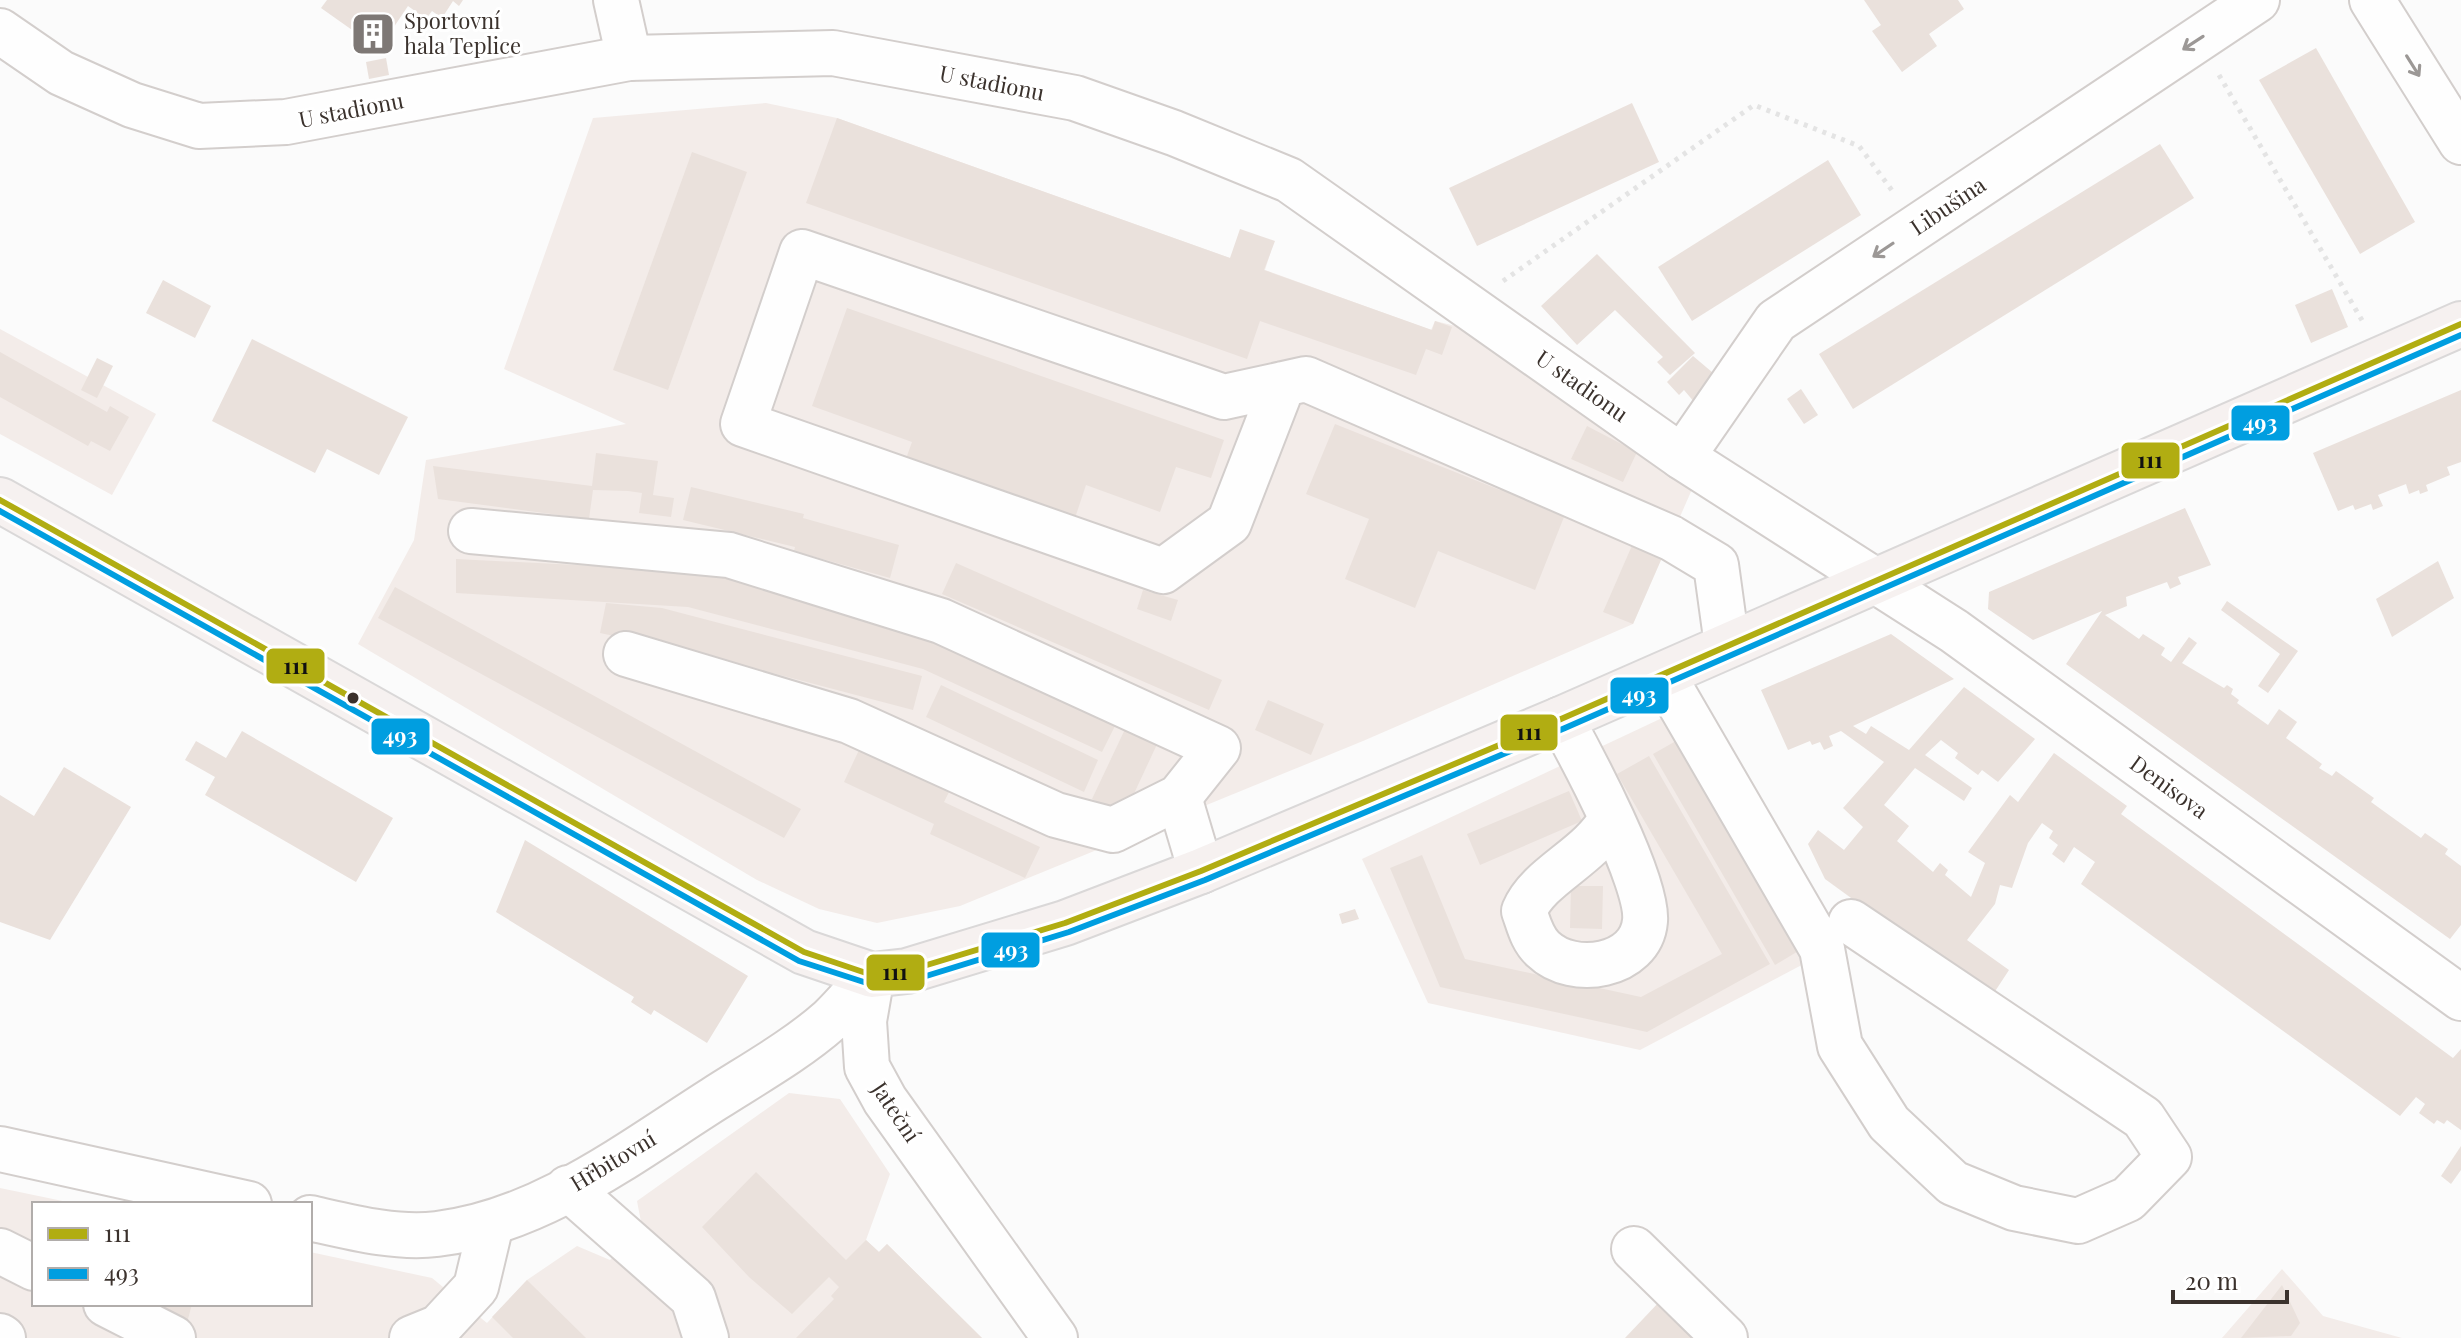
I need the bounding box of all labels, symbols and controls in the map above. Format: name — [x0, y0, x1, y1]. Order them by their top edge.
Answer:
place label: Sportovní hala Teplice — [404, 5, 521, 60]
building icon: Sportovní hala Teplice — [349, 10, 397, 58]
one-way arrow — [2182, 35, 2204, 52]
one-way arrow — [2406, 54, 2422, 77]
street label: U stadionu — [937, 57, 1047, 107]
street label: U stadionu — [296, 84, 406, 134]
street label: Libušina — [1904, 169, 1991, 241]
one-way arrow — [1872, 242, 1895, 258]
street label: U stadionu — [1530, 342, 1635, 428]
line badge: 493 — [2230, 404, 2291, 442]
text: 493 — [2243, 407, 2277, 437]
line badge: 111 — [2120, 441, 2181, 480]
text: 111 — [2137, 444, 2163, 474]
line badge: 111 — [265, 647, 326, 685]
text: 111 — [283, 650, 309, 680]
line badge: 493 — [1609, 676, 1670, 715]
text: 493 — [1622, 679, 1656, 709]
unlabelled marker — [345, 690, 361, 706]
line badge: 111 — [1499, 713, 1559, 752]
text: 111 — [1516, 716, 1542, 746]
line badge: 493 — [370, 717, 431, 756]
text: 493 — [383, 720, 417, 750]
street label: Denisova — [2124, 748, 2215, 825]
line badge: 493 — [980, 931, 1041, 969]
text: 493 — [994, 934, 1028, 964]
line badge: 111 — [865, 953, 926, 992]
text: 111 — [882, 956, 908, 986]
street label: Jateční — [865, 1075, 928, 1148]
street label: Hřbitovní — [564, 1123, 661, 1197]
legend — [32, 1202, 312, 1306]
text: 111 — [104, 1216, 131, 1248]
scale bar — [2173, 1254, 2287, 1304]
text: 493 — [104, 1256, 139, 1288]
text: 20 m — [2185, 1264, 2238, 1296]

